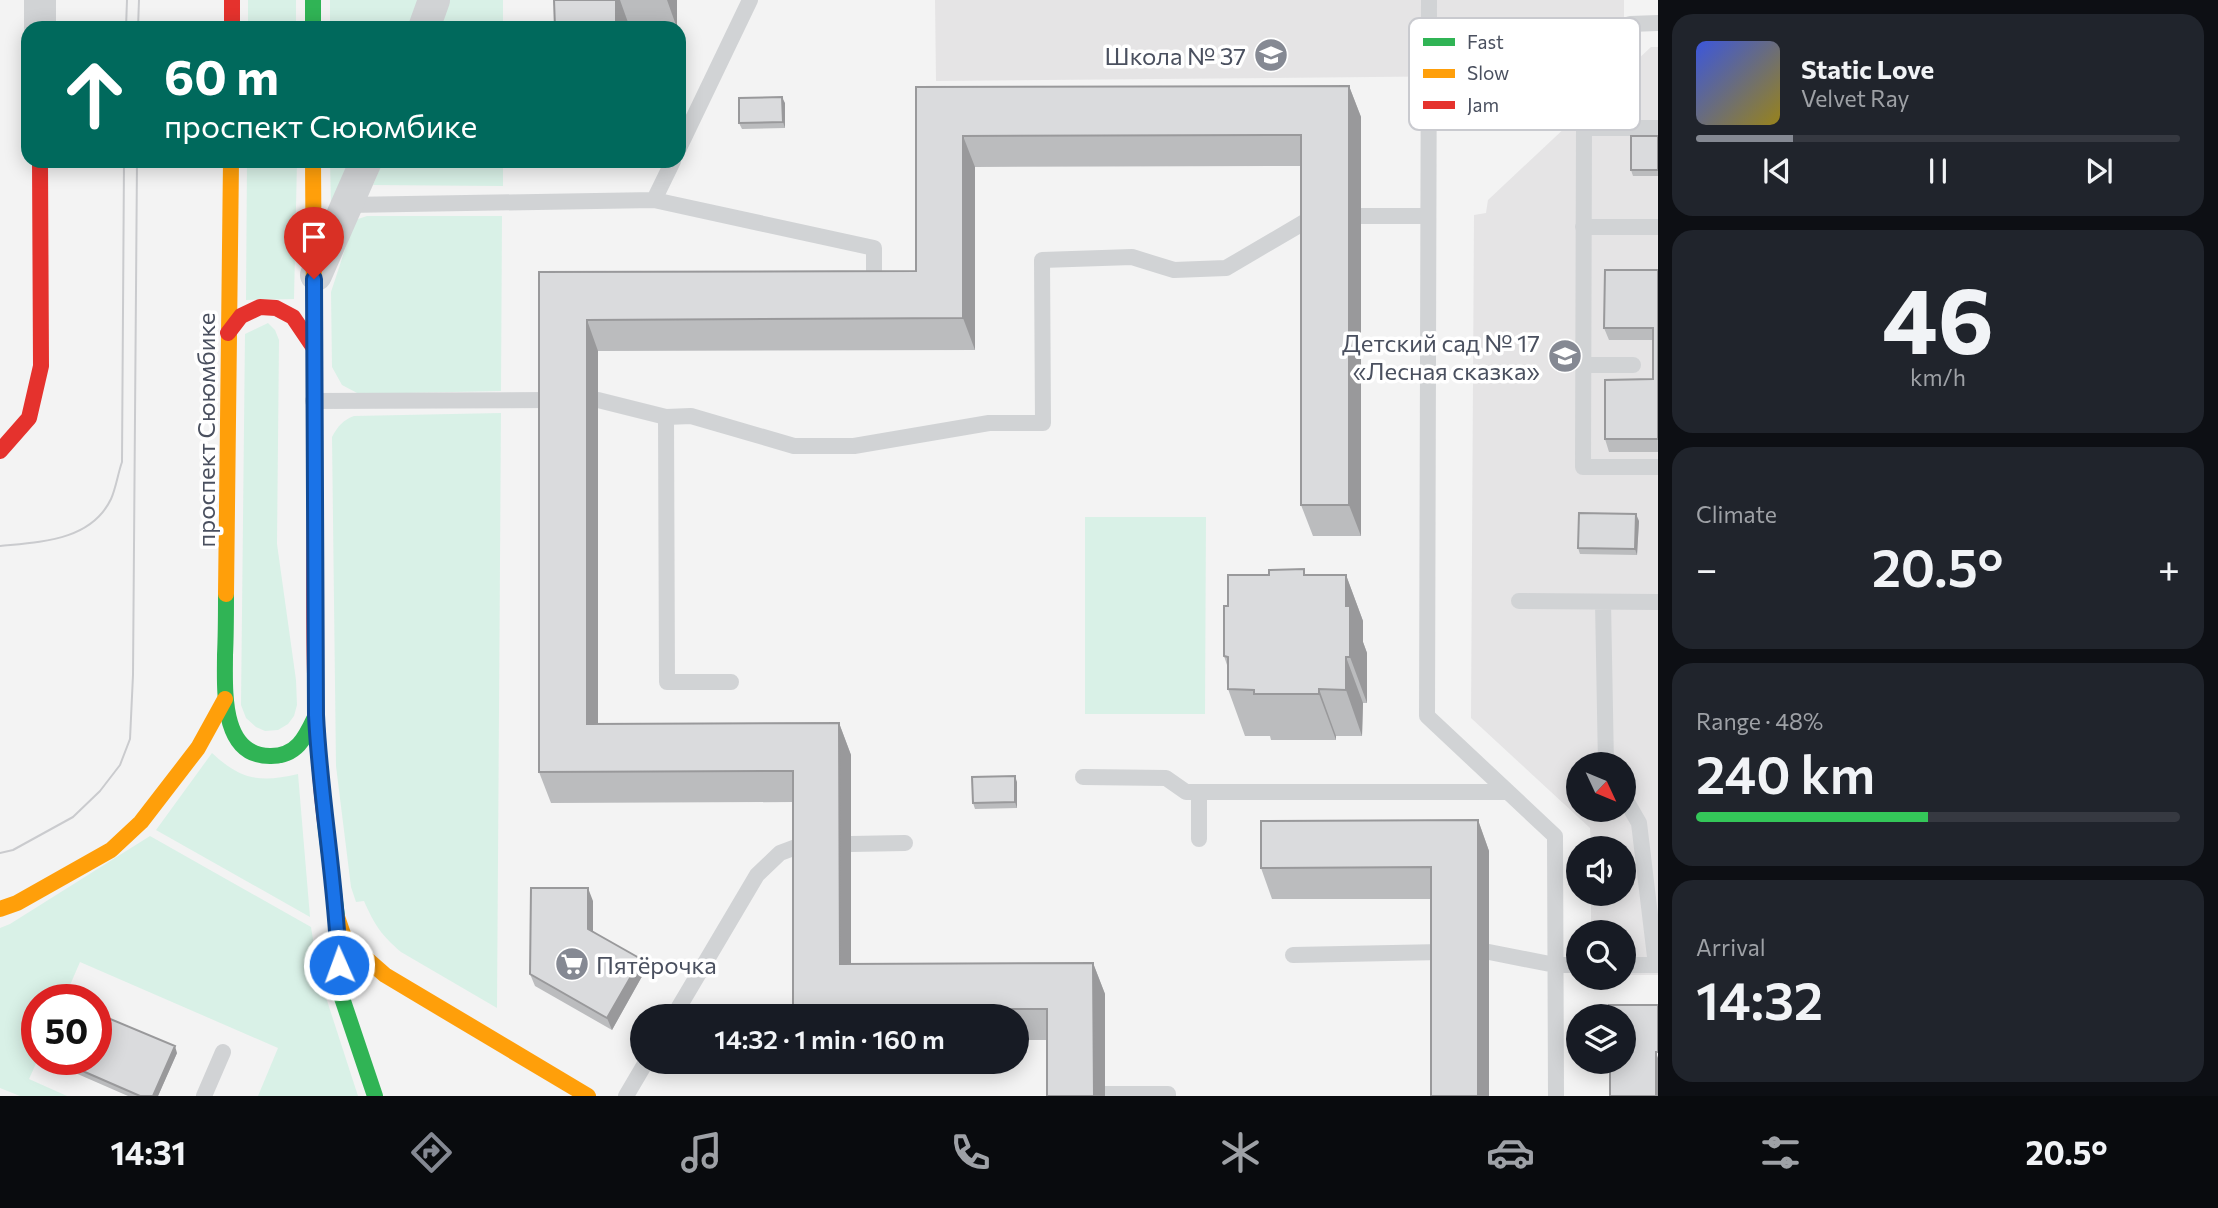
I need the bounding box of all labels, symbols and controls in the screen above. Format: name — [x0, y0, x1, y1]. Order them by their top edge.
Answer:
legend — [1409, 18, 1640, 130]
text: Fast — [1467, 30, 1504, 53]
school or university icon: Школа № 37 — [1252, 36, 1290, 74]
place label: Школа № 37 — [1105, 41, 1246, 70]
text: 60 m — [164, 45, 279, 105]
icon: ahead — [49, 49, 140, 140]
text: Static Love — [1801, 53, 1934, 84]
text: Slow — [1467, 61, 1509, 84]
text: Velvet Ray — [1801, 84, 1909, 112]
text: Jam — [1467, 93, 1499, 116]
text: проспект Сююмбике — [164, 105, 477, 145]
icon: previous — [1758, 152, 1796, 190]
icon: pause — [1919, 152, 1957, 190]
icon: next — [2080, 152, 2118, 190]
pin — [284, 207, 344, 279]
icon: arrive — [295, 218, 333, 256]
text: 46 — [1882, 261, 1994, 373]
street label: проспект Сююмбике — [191, 312, 220, 548]
place label: Детский сад № 17 «Лесная сказка» — [1342, 328, 1540, 385]
school or university icon: Детский сад № 17 «Лесная сказка» — [1546, 337, 1584, 375]
text: km/h — [1910, 363, 1966, 391]
text: Climate — [1696, 500, 1777, 528]
text: 20.5° — [1872, 534, 2003, 598]
text: − — [1696, 544, 1718, 591]
text: + — [2158, 544, 2180, 591]
text: Range · 48% — [1696, 707, 1823, 735]
text: 240 km — [1696, 741, 1875, 805]
north arrow — [1566, 752, 1636, 822]
map controls — [1566, 752, 1636, 1074]
button: sound — [1566, 836, 1636, 906]
button: search — [1566, 920, 1636, 990]
position arrow — [302, 928, 376, 1002]
text: Arrival — [1696, 933, 1766, 961]
supermarket icon: Пятёрочка — [553, 945, 591, 983]
place label: Пятёрочка — [596, 950, 717, 979]
text: 14:32 — [1696, 967, 1823, 1031]
speed limit sign: 50 — [21, 984, 112, 1075]
button: layers — [1566, 1004, 1636, 1074]
text: 14:32 · 1 min · 160 m — [714, 1023, 945, 1054]
icon: directions — [407, 1128, 456, 1177]
icon: music — [677, 1128, 726, 1177]
icon: phone — [946, 1128, 995, 1177]
icon: climate — [1216, 1128, 1265, 1177]
icon: car — [1486, 1128, 1535, 1177]
icon: filters — [1756, 1128, 1805, 1177]
text: 14:31 — [110, 1132, 186, 1172]
text: 20.5° — [2025, 1132, 2108, 1172]

